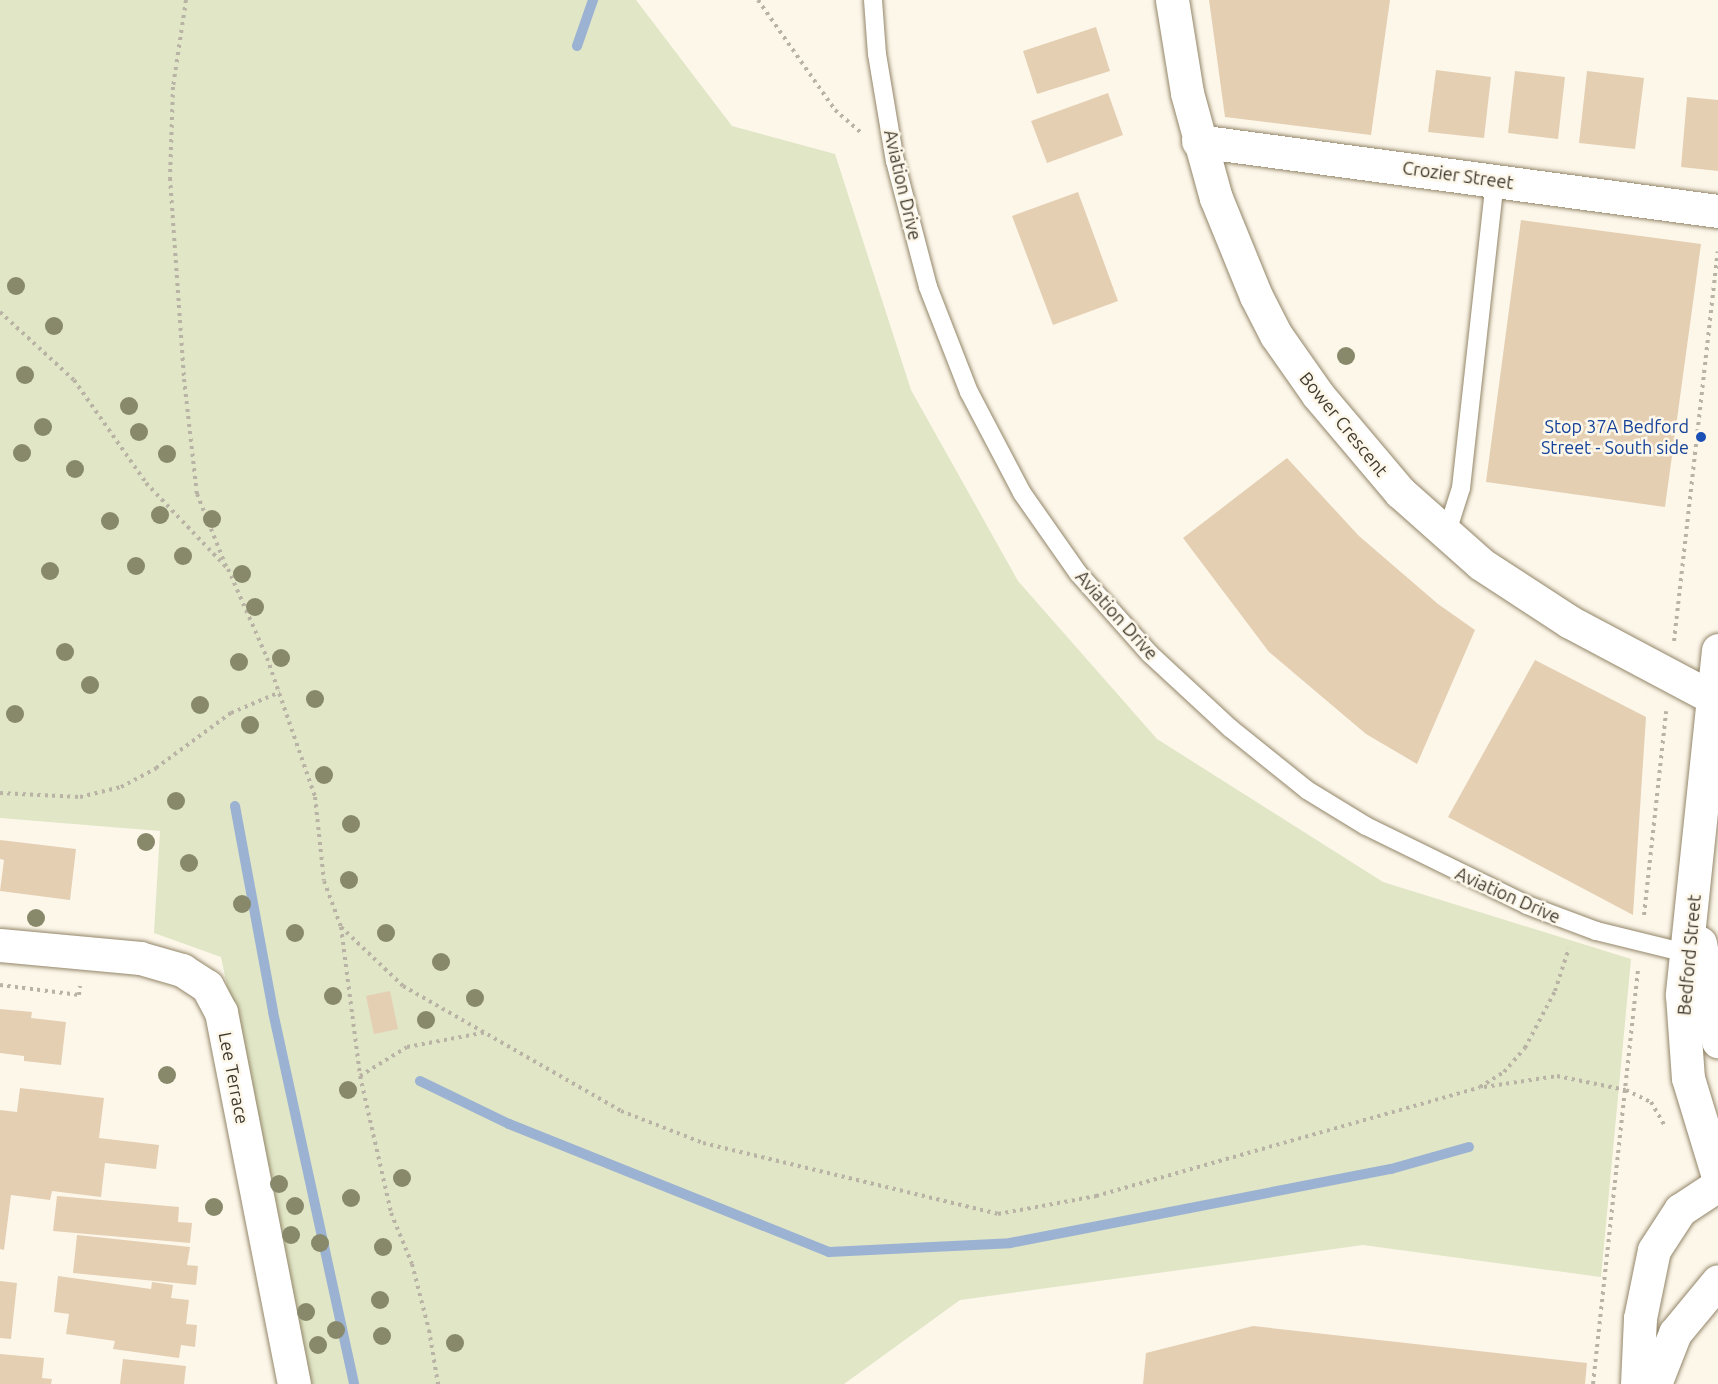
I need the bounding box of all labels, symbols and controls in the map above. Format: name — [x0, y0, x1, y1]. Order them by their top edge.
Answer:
street label: Aviation Drive — [880, 128, 926, 242]
street label: Crozier Street — [1401, 157, 1515, 193]
street label: Bower Crescent — [1295, 367, 1393, 481]
place label: Stop 37A Bedford Street - South side — [1541, 416, 1689, 458]
marker: Stop 37A Bedford Street - South side — [1694, 430, 1708, 444]
street label: Aviation Drive — [1071, 566, 1163, 664]
street label: Aviation Drive — [1452, 862, 1564, 928]
street label: Bedford Street — [1673, 894, 1705, 1016]
street label: Lee Terrace — [214, 1030, 254, 1126]

